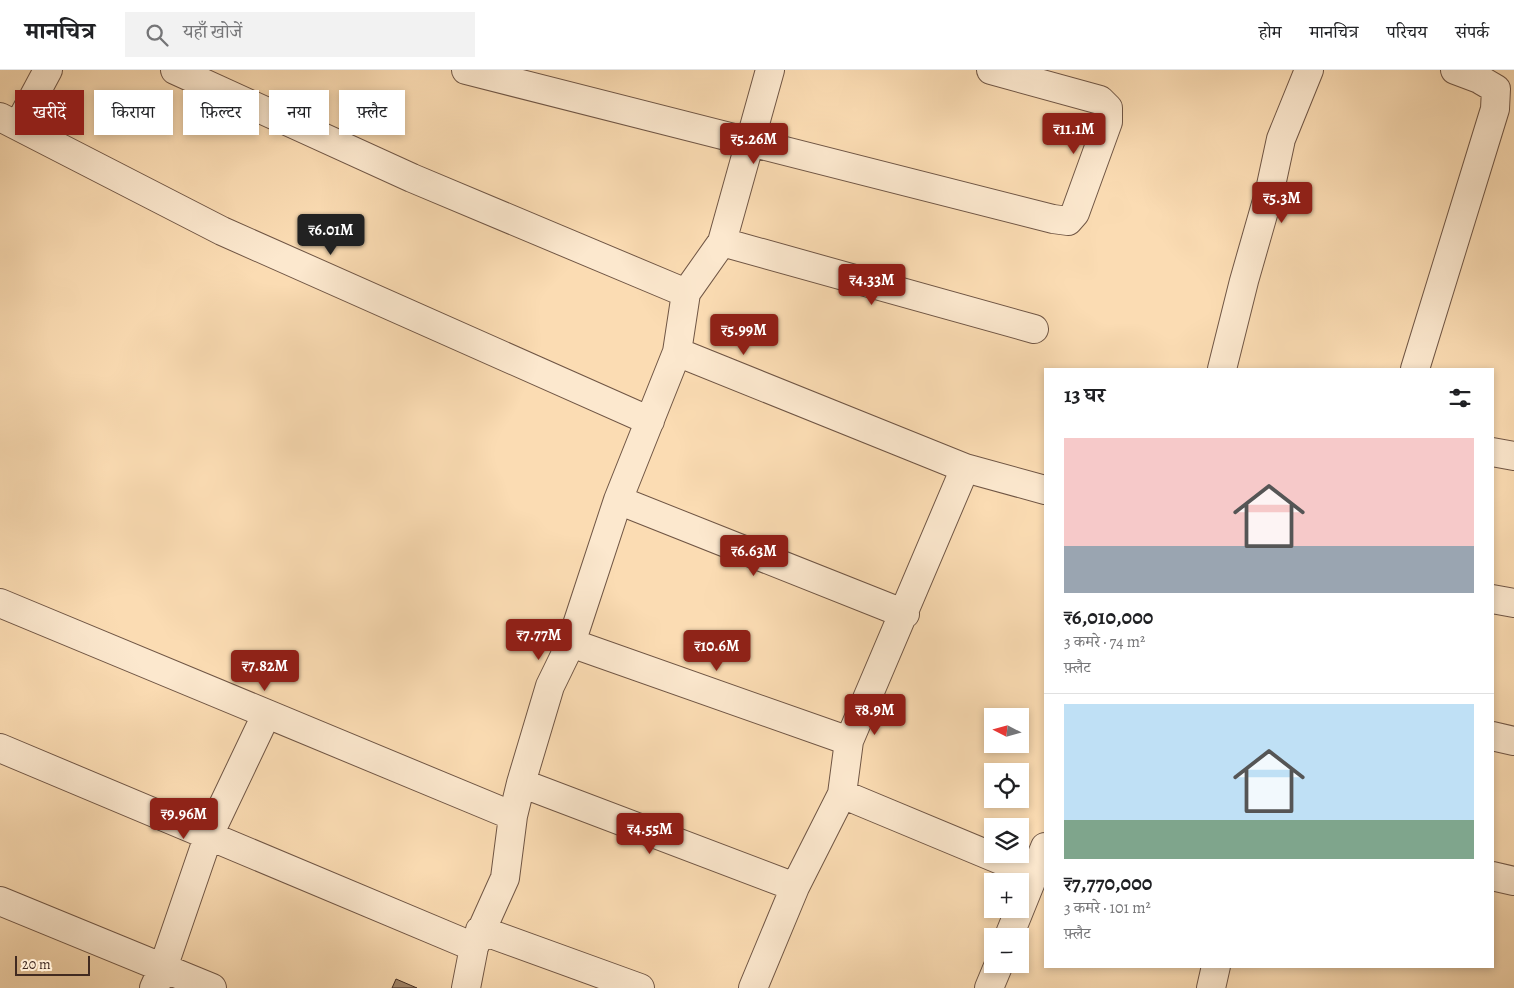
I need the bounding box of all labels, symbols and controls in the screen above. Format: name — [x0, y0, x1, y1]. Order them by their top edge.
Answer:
search box — [125, 12, 475, 57]
text: मानचित्र — [25, 15, 95, 47]
text: यहाँ खोजें — [183, 19, 242, 45]
text: होम — [1259, 20, 1282, 44]
text: मानचित्र — [1310, 20, 1358, 44]
text: परिचय — [1386, 20, 1427, 44]
text: संपर्क — [1455, 20, 1489, 44]
icon: search — [143, 21, 171, 49]
chip: खरीदें — [15, 90, 84, 135]
chip: किराया — [94, 90, 173, 135]
chip: फ़िल्टर — [183, 90, 259, 135]
chip: नया — [269, 90, 329, 135]
chip: फ़्लैट — [339, 90, 405, 135]
pin: ₹11.1M — [1033, 112, 1115, 155]
text: ₹11.1M — [1053, 118, 1095, 140]
pin: ₹5.26M — [713, 122, 795, 165]
text: ₹5.26M — [731, 128, 777, 150]
pin: ₹5.3M — [1247, 182, 1317, 224]
text: ₹5.3M — [1263, 187, 1301, 209]
pin: ₹6.01M — [290, 214, 372, 256]
text: ₹6.01M — [308, 219, 354, 241]
pin: ₹4.33M — [831, 264, 913, 306]
text: ₹4.33M — [849, 269, 895, 291]
pin: ₹5.99M — [703, 314, 785, 356]
text: ₹5.99M — [721, 319, 767, 341]
text: 13 घर — [1064, 381, 1105, 409]
icon: filters — [1446, 384, 1474, 412]
icon: home — [1224, 471, 1314, 561]
pin: ₹6.63M — [713, 534, 795, 577]
text: ₹6.63M — [731, 540, 777, 562]
text: ₹6,010,000 — [1064, 603, 1153, 631]
pin: ₹7.77M — [498, 618, 580, 661]
text: ₹7.77M — [517, 624, 561, 646]
pin: ₹10.6M — [676, 630, 758, 672]
text: 3 कमरे · 74 m² — [1064, 631, 1145, 653]
text: ₹10.6M — [694, 635, 740, 657]
pin: ₹7.82M — [224, 650, 306, 692]
text: ₹7.82M — [242, 655, 288, 677]
text: फ़्लैट — [1064, 657, 1091, 679]
pin: ₹8.9M — [840, 694, 910, 736]
text: ₹8.9M — [856, 699, 894, 721]
north arrow — [984, 708, 1029, 752]
map controls — [984, 708, 1029, 973]
icon: home — [1224, 736, 1314, 826]
button: locate — [984, 763, 1029, 808]
pin: ₹9.96M — [143, 798, 225, 840]
text: ₹9.96M — [161, 803, 207, 825]
pin: ₹4.55M — [609, 812, 691, 855]
text: ₹4.55M — [627, 818, 673, 840]
button: layers — [984, 818, 1029, 863]
text: ₹7,770,000 — [1064, 869, 1152, 897]
button: + — [984, 873, 1029, 918]
text: 3 कमरे · 101 m² — [1064, 897, 1151, 919]
text: फ़्लैट — [1064, 923, 1091, 945]
button: − — [984, 928, 1029, 973]
scale bar — [15, 953, 90, 976]
text: 20 m — [22, 955, 51, 974]

